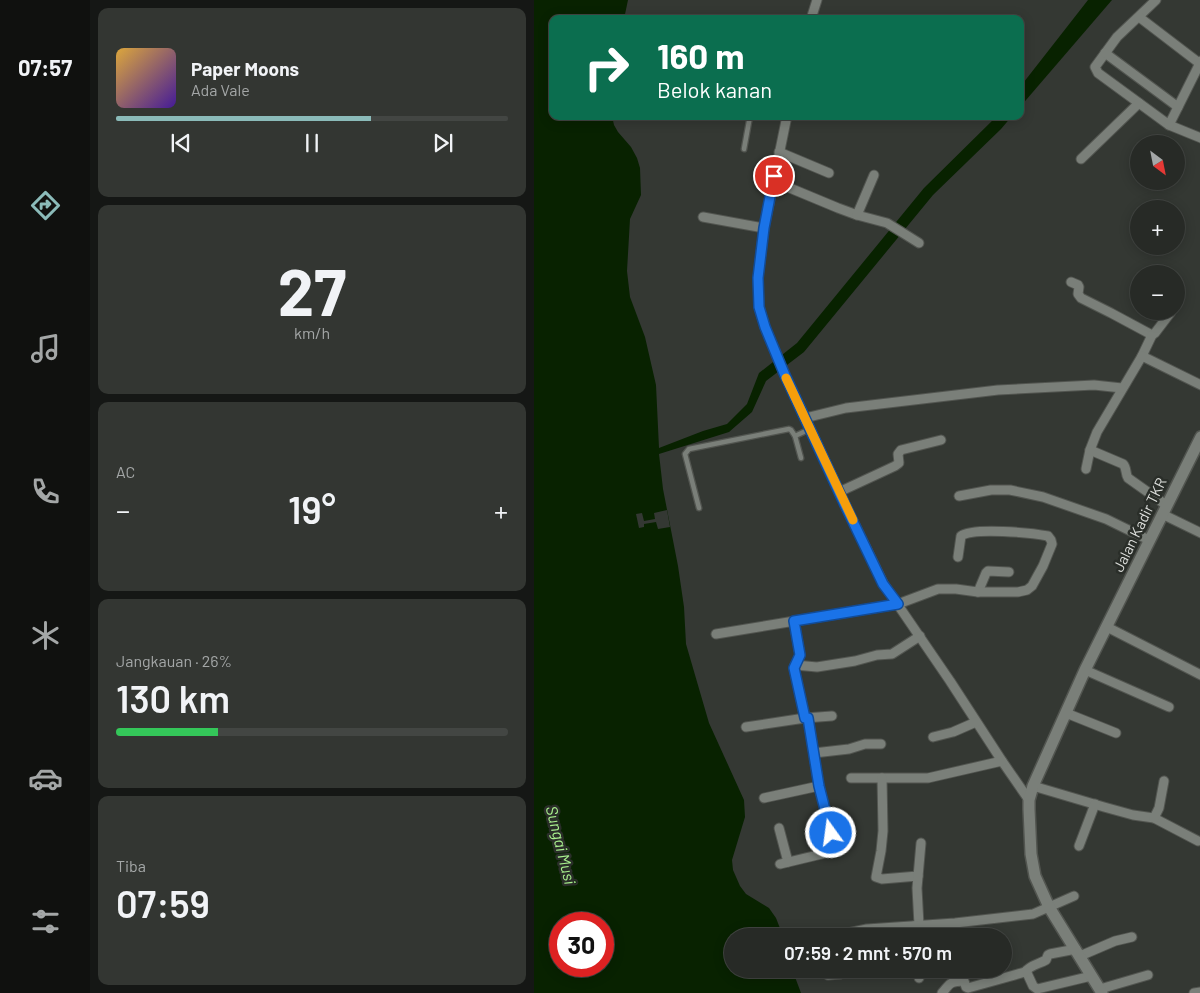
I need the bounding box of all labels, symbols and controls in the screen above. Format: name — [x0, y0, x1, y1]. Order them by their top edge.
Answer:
text: 160 m — [657, 34, 744, 76]
icon: right — [574, 35, 639, 100]
text: 07:57 — [18, 54, 72, 80]
text: Paper Moons — [191, 57, 299, 80]
text: Belok kanan — [657, 76, 772, 102]
text: Ada Vale — [191, 80, 250, 99]
icon: previous — [167, 129, 195, 157]
icon: pause — [298, 129, 326, 157]
icon: next — [429, 129, 457, 157]
north arrow — [1130, 135, 1185, 190]
map controls — [1130, 135, 1185, 320]
pin — [753, 155, 795, 197]
icon: arrive — [760, 162, 788, 190]
icon: directions — [28, 188, 63, 223]
button: + — [1130, 200, 1185, 255]
text: 27 — [278, 251, 346, 329]
button: − — [1130, 265, 1185, 320]
text: km/h — [294, 323, 330, 342]
icon: music — [28, 331, 63, 366]
text: AC — [116, 462, 135, 481]
icon: phone — [28, 474, 63, 509]
street label: Jalan Kadir TKR — [1108, 474, 1170, 575]
text: 19° — [288, 486, 336, 532]
text: − — [116, 493, 130, 527]
text: + — [494, 493, 508, 527]
icon: climate — [28, 618, 63, 653]
text: Jangkauan · 26% — [116, 651, 232, 670]
text: 130 km — [116, 675, 230, 721]
icon: car — [28, 761, 63, 796]
water label: Sungai Musi — [543, 804, 580, 886]
position arrow — [804, 806, 856, 858]
text: Tiba — [116, 856, 146, 875]
text: 07:59 — [116, 880, 210, 926]
icon: filters — [28, 904, 63, 939]
speed limit sign: 30 — [549, 912, 614, 977]
text: 07:59 · 2 mnt · 570 m — [784, 941, 952, 964]

